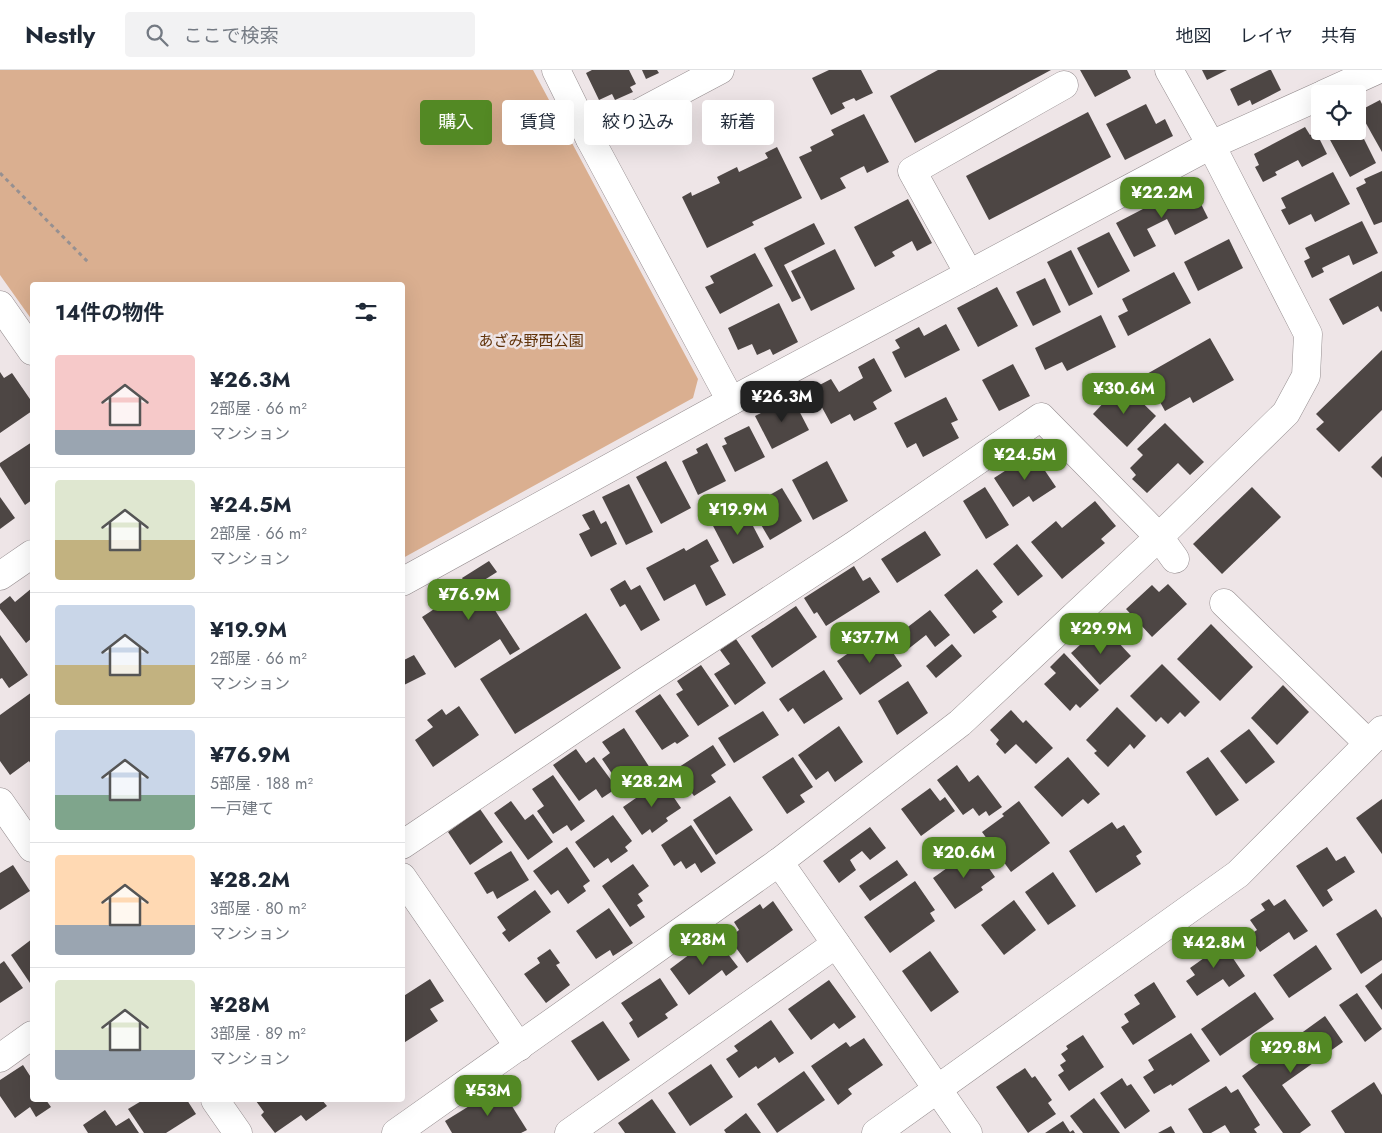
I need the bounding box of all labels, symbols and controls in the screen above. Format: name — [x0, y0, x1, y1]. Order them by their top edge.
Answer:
search box — [125, 12, 475, 57]
text: Nestly — [25, 17, 95, 52]
icon: search — [143, 21, 171, 49]
text: ここで検索 — [183, 22, 278, 49]
text: 地図 — [1176, 23, 1212, 49]
text: レイヤ — [1240, 23, 1293, 49]
text: 共有 — [1321, 23, 1357, 49]
map controls — [1311, 85, 1366, 140]
button: locate — [1311, 85, 1366, 140]
chip: 購入 — [420, 100, 492, 145]
chip: 賃貸 — [502, 100, 574, 145]
chip: 絞り込み — [584, 100, 692, 145]
chip: 新着 — [702, 100, 774, 145]
pin: ¥22.2M — [1121, 176, 1203, 219]
text: ¥22.2M — [1131, 181, 1193, 204]
text: 14件の物件 — [55, 298, 164, 328]
icon: filters — [352, 298, 380, 326]
park label: あざみ野西公園 — [478, 330, 584, 352]
text: ¥26.3M — [210, 365, 290, 395]
pin: ¥30.6M — [1083, 372, 1165, 415]
icon: home — [95, 375, 155, 435]
text: ¥30.6M — [1093, 377, 1155, 400]
pin: ¥26.3M — [741, 380, 823, 423]
text: ¥26.3M — [751, 385, 813, 408]
text: 2部屋 · 66 m² — [210, 397, 307, 420]
text: マンション — [210, 422, 290, 445]
pin: ¥24.5M — [984, 438, 1066, 481]
text: ¥24.5M — [994, 443, 1056, 466]
text: ¥24.5M — [210, 490, 292, 520]
pin: ¥19.9M — [697, 494, 779, 536]
text: ¥19.9M — [709, 498, 767, 521]
icon: home — [95, 500, 155, 560]
text: 2部屋 · 66 m² — [210, 522, 307, 545]
text: マンション — [210, 547, 290, 570]
pin: ¥76.9M — [428, 578, 510, 621]
text: ¥76.9M — [438, 583, 500, 606]
pin: ¥29.9M — [1060, 612, 1142, 655]
text: ¥19.9M — [210, 615, 287, 645]
text: ¥29.9M — [1071, 617, 1131, 640]
pin: ¥37.7M — [829, 622, 911, 664]
icon: home — [95, 625, 155, 685]
text: ¥37.7M — [841, 626, 899, 649]
text: 2部屋 · 66 m² — [210, 647, 307, 670]
text: マンション — [210, 672, 290, 695]
text: ¥76.9M — [210, 740, 290, 770]
icon: home — [95, 750, 155, 810]
pin: ¥28.2M — [611, 766, 693, 808]
text: ¥28.2M — [622, 770, 682, 793]
text: 5部屋 · 188 m² — [210, 772, 313, 795]
text: 一戸建て — [210, 797, 274, 820]
pin: ¥20.6M — [923, 836, 1005, 879]
text: ¥20.6M — [933, 841, 995, 864]
text: ¥28.2M — [210, 865, 290, 895]
icon: home — [95, 875, 155, 935]
text: 3部屋 · 80 m² — [210, 897, 306, 920]
text: マンション — [210, 922, 290, 945]
pin: ¥28M — [673, 924, 733, 966]
pin: ¥42.8M — [1173, 926, 1255, 969]
text: ¥28M — [680, 928, 726, 951]
text: ¥42.8M — [1183, 931, 1245, 954]
text: ¥28M — [210, 990, 270, 1020]
icon: home — [95, 1000, 155, 1060]
text: 3部屋 · 89 m² — [210, 1022, 306, 1045]
pin: ¥29.8M — [1250, 1032, 1332, 1074]
text: ¥29.8M — [1261, 1036, 1321, 1059]
text: マンション — [210, 1047, 290, 1070]
pin: ¥53M — [458, 1074, 518, 1117]
text: ¥53M — [465, 1079, 511, 1102]

